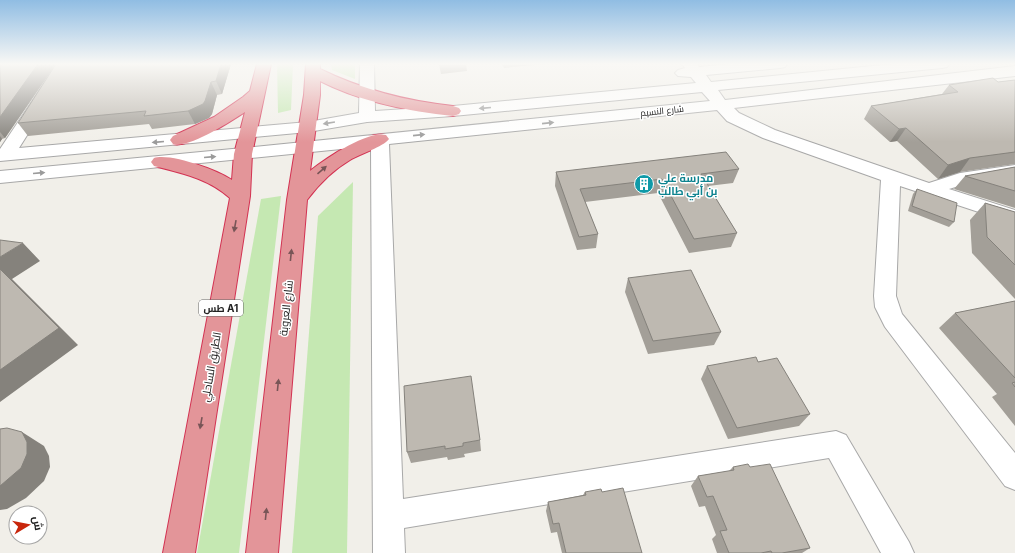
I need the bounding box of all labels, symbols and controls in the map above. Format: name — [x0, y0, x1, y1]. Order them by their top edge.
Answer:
street label: شارع النسيم — [640, 103, 684, 119]
one-way arrow — [479, 104, 491, 111]
one-way arrow — [542, 119, 554, 126]
one-way arrow — [323, 120, 335, 126]
one-way arrow — [413, 132, 425, 139]
one-way arrow — [152, 138, 164, 145]
one-way arrow — [204, 154, 216, 161]
one-way arrow — [317, 166, 327, 175]
one-way arrow — [33, 170, 45, 176]
place label: مدرسة علي بن أبي طالب — [658, 171, 717, 201]
building icon: مدرسة علي بن أبي طالب — [633, 173, 655, 195]
one-way arrow — [232, 220, 238, 232]
one-way arrow — [288, 249, 295, 262]
street label: شارع العروبة — [276, 279, 297, 337]
road number: طس A1 — [199, 300, 243, 316]
street label: الطريق الساحلي — [198, 331, 226, 403]
one-way arrow — [275, 379, 282, 391]
one-way arrow — [198, 417, 204, 429]
north arrow — [8, 505, 48, 545]
one-way arrow — [262, 508, 269, 520]
text: ش — [30, 515, 46, 531]

